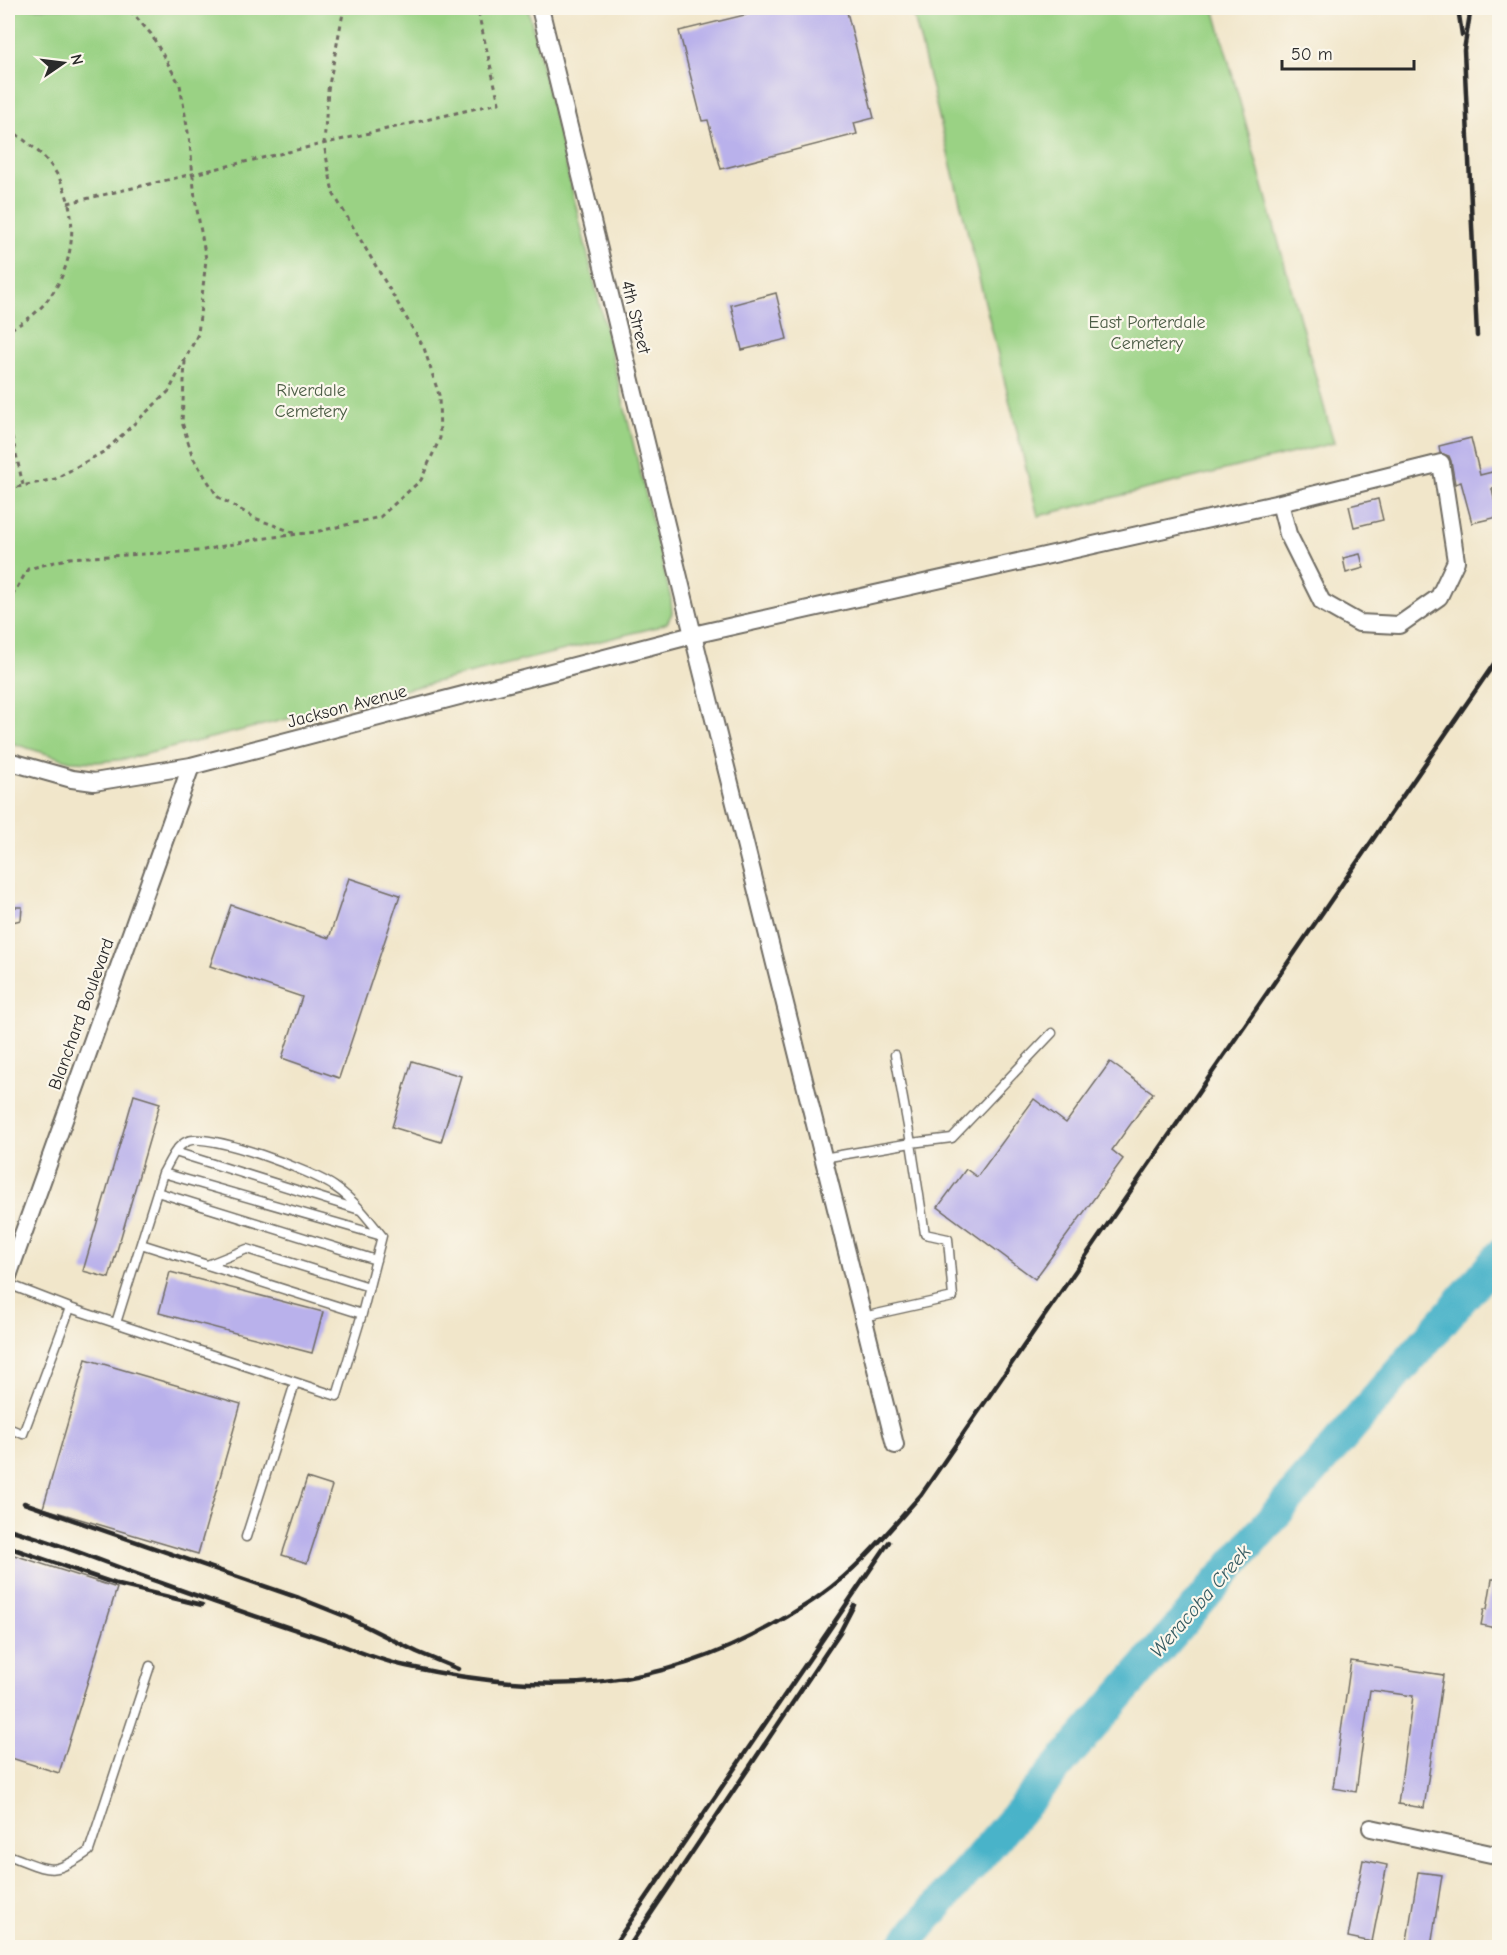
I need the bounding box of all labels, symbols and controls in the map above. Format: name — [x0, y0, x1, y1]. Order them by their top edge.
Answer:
north arrow — [33, 33, 93, 93]
scale bar — [1282, 33, 1414, 71]
text: 50 m — [1291, 44, 1333, 65]
text: N — [67, 52, 87, 67]
street label: 4th Street — [616, 278, 655, 357]
park label: East Porterdale Cemetery — [1089, 312, 1205, 354]
park label: Riverdale Cemetery — [275, 380, 348, 422]
street label: Jackson Avenue — [285, 680, 409, 732]
street label: Blanchard Boulevard — [44, 936, 119, 1093]
water label: Weracoba Creek — [1145, 1540, 1256, 1662]

